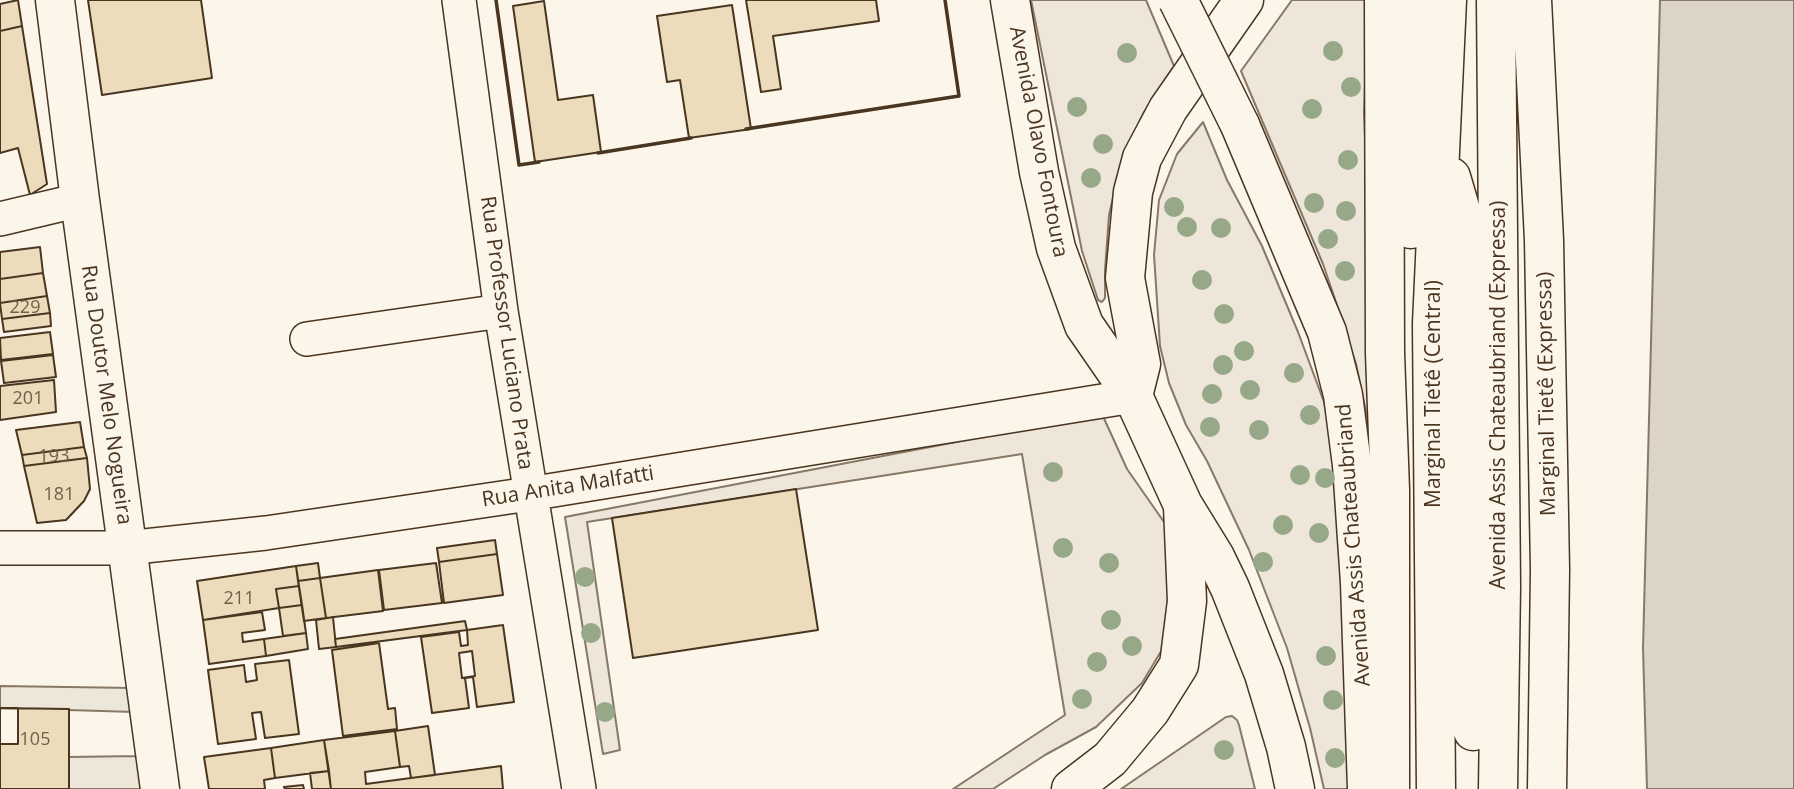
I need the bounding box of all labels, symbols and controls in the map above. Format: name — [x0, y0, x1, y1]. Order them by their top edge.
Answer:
street label: Avenida Olavo Fontoura — [1003, 24, 1073, 260]
street label: Rua Professor Luciano Prata — [474, 194, 538, 472]
street label: Avenida Assis Chateaubriand (Expressa) — [1486, 201, 1512, 589]
street label: Rua Doutor Melo Nogueira — [75, 264, 137, 526]
street label: Marginal Tietê (Expressa) — [1532, 272, 1562, 516]
street label: Marginal Tietê (Central) — [1421, 280, 1447, 508]
house number: 229 — [10, 297, 40, 319]
house number: 201 — [13, 388, 43, 410]
street label: Avenida Assis Chateaubriand — [1332, 403, 1376, 687]
house number: 193 — [39, 446, 69, 468]
street label: Rua Anita Malfatti — [480, 461, 656, 513]
house number: 181 — [44, 484, 74, 506]
house number: 211 — [224, 588, 254, 610]
house number: 105 — [20, 729, 50, 751]

